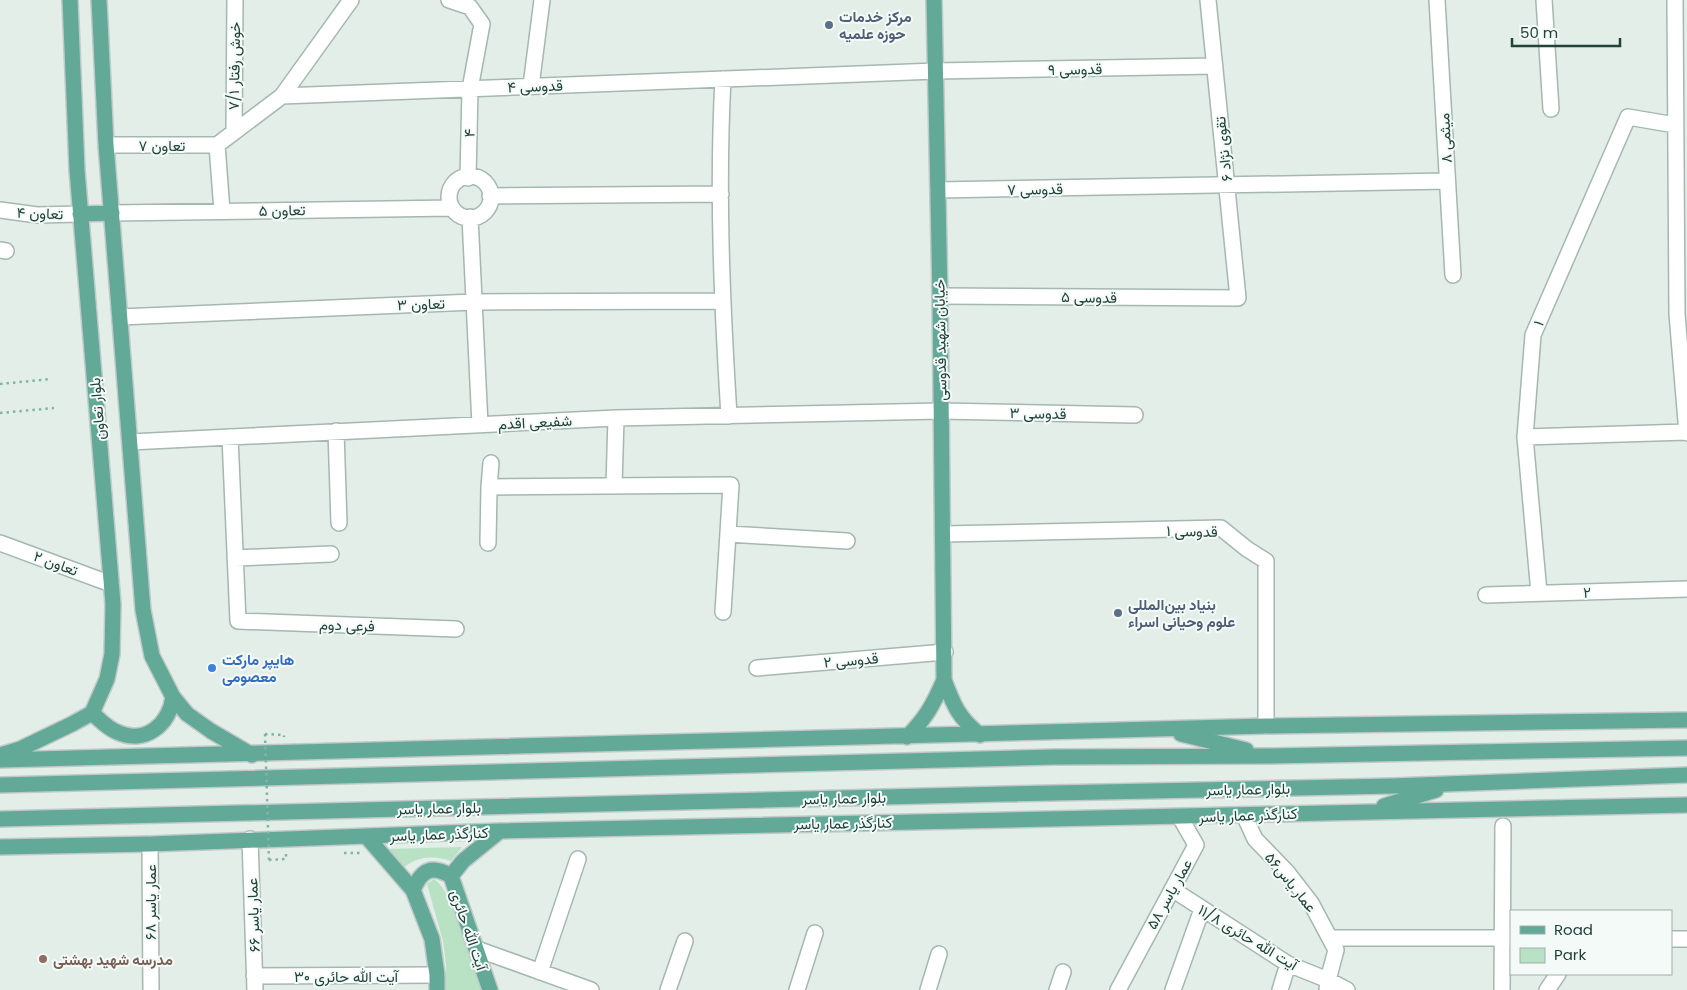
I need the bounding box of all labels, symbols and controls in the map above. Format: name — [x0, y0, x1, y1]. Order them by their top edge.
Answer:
place label: مرکز خدمات حوزه علمیه — [839, 6, 912, 44]
scale bar — [1512, 15, 1620, 47]
marker: مرکز خدمات حوزه علمیه — [823, 19, 835, 31]
street label: خوش رفتار ۷/۱ — [223, 22, 245, 110]
text: 50 m — [1520, 22, 1558, 43]
street label: قدوسی ۹ — [1048, 58, 1102, 80]
street label: قدوسی ۴ — [507, 75, 563, 97]
street label: میثمی ۸ — [1433, 112, 1457, 164]
street label: تقوی نژاد ۶ — [1209, 115, 1237, 182]
street label: ۴ — [458, 128, 480, 137]
street label: تعاون ۷ — [139, 135, 186, 156]
street label: قدوسی ۷ — [1007, 178, 1063, 200]
street label: تعاون ۵ — [258, 199, 306, 221]
street label: تعاون ۴ — [16, 202, 64, 224]
street label: خیابان شهید قدوسی — [928, 279, 952, 401]
street label: قدوسی ۵ — [1061, 286, 1117, 308]
street label: تعاون ۳ — [397, 293, 446, 315]
street label: ۱ — [1528, 317, 1548, 329]
street label: بلوار تعاون — [84, 377, 110, 441]
street label: قدوسی ۳ — [1009, 402, 1067, 424]
street label: شفیعی اقدم — [497, 410, 573, 434]
street label: قدوسی ۱ — [1166, 520, 1218, 542]
street label: تعاون ۲ — [31, 545, 81, 581]
street label: ۲ — [1583, 581, 1591, 603]
place label: بنیاد بین‌المللی علوم وحیانی اسراء — [1128, 594, 1235, 632]
marker: بنیاد بین‌المللی علوم وحیانی اسراء — [1112, 607, 1124, 619]
street label: فرعی دوم — [319, 614, 375, 636]
street label: قدوسی ۲ — [823, 647, 879, 673]
place label: هایپر مارکت معصومی — [222, 649, 294, 687]
marker: هایپر مارکت معصومی — [206, 662, 218, 674]
street label: بلوار عمار یاسر — [1205, 778, 1290, 800]
street label: بلوار عمار یاسر — [801, 787, 886, 809]
street label: بلوار عمار یاسر — [396, 797, 481, 819]
street label: کنارگذر عمار یاسر — [1197, 803, 1298, 827]
street label: کنارگذر عمار یاسر — [792, 812, 893, 834]
street label: کنارگذر عمار یاسر — [388, 822, 489, 846]
street label: عمار یاس۵۶ — [1260, 847, 1322, 917]
street label: عمار یاسر ۵۸ — [1141, 855, 1197, 933]
street label: عمار یاسر ۶۸ — [140, 864, 161, 940]
street label: عمار یاسر ۶۶ — [241, 877, 265, 953]
street label: آیت الله حائری — [445, 887, 493, 975]
street label: آیت الله حائری ۱۱/۸ — [1194, 899, 1303, 976]
legend — [1510, 910, 1672, 975]
text: Road — [1554, 919, 1593, 940]
text: Park — [1554, 944, 1586, 965]
place label: مدرسه شهید بهشتی — [53, 949, 173, 970]
marker: مدرسه شهید بهشتی — [37, 953, 49, 965]
street label: آیت الله حائری ۳۰ — [294, 966, 400, 987]

